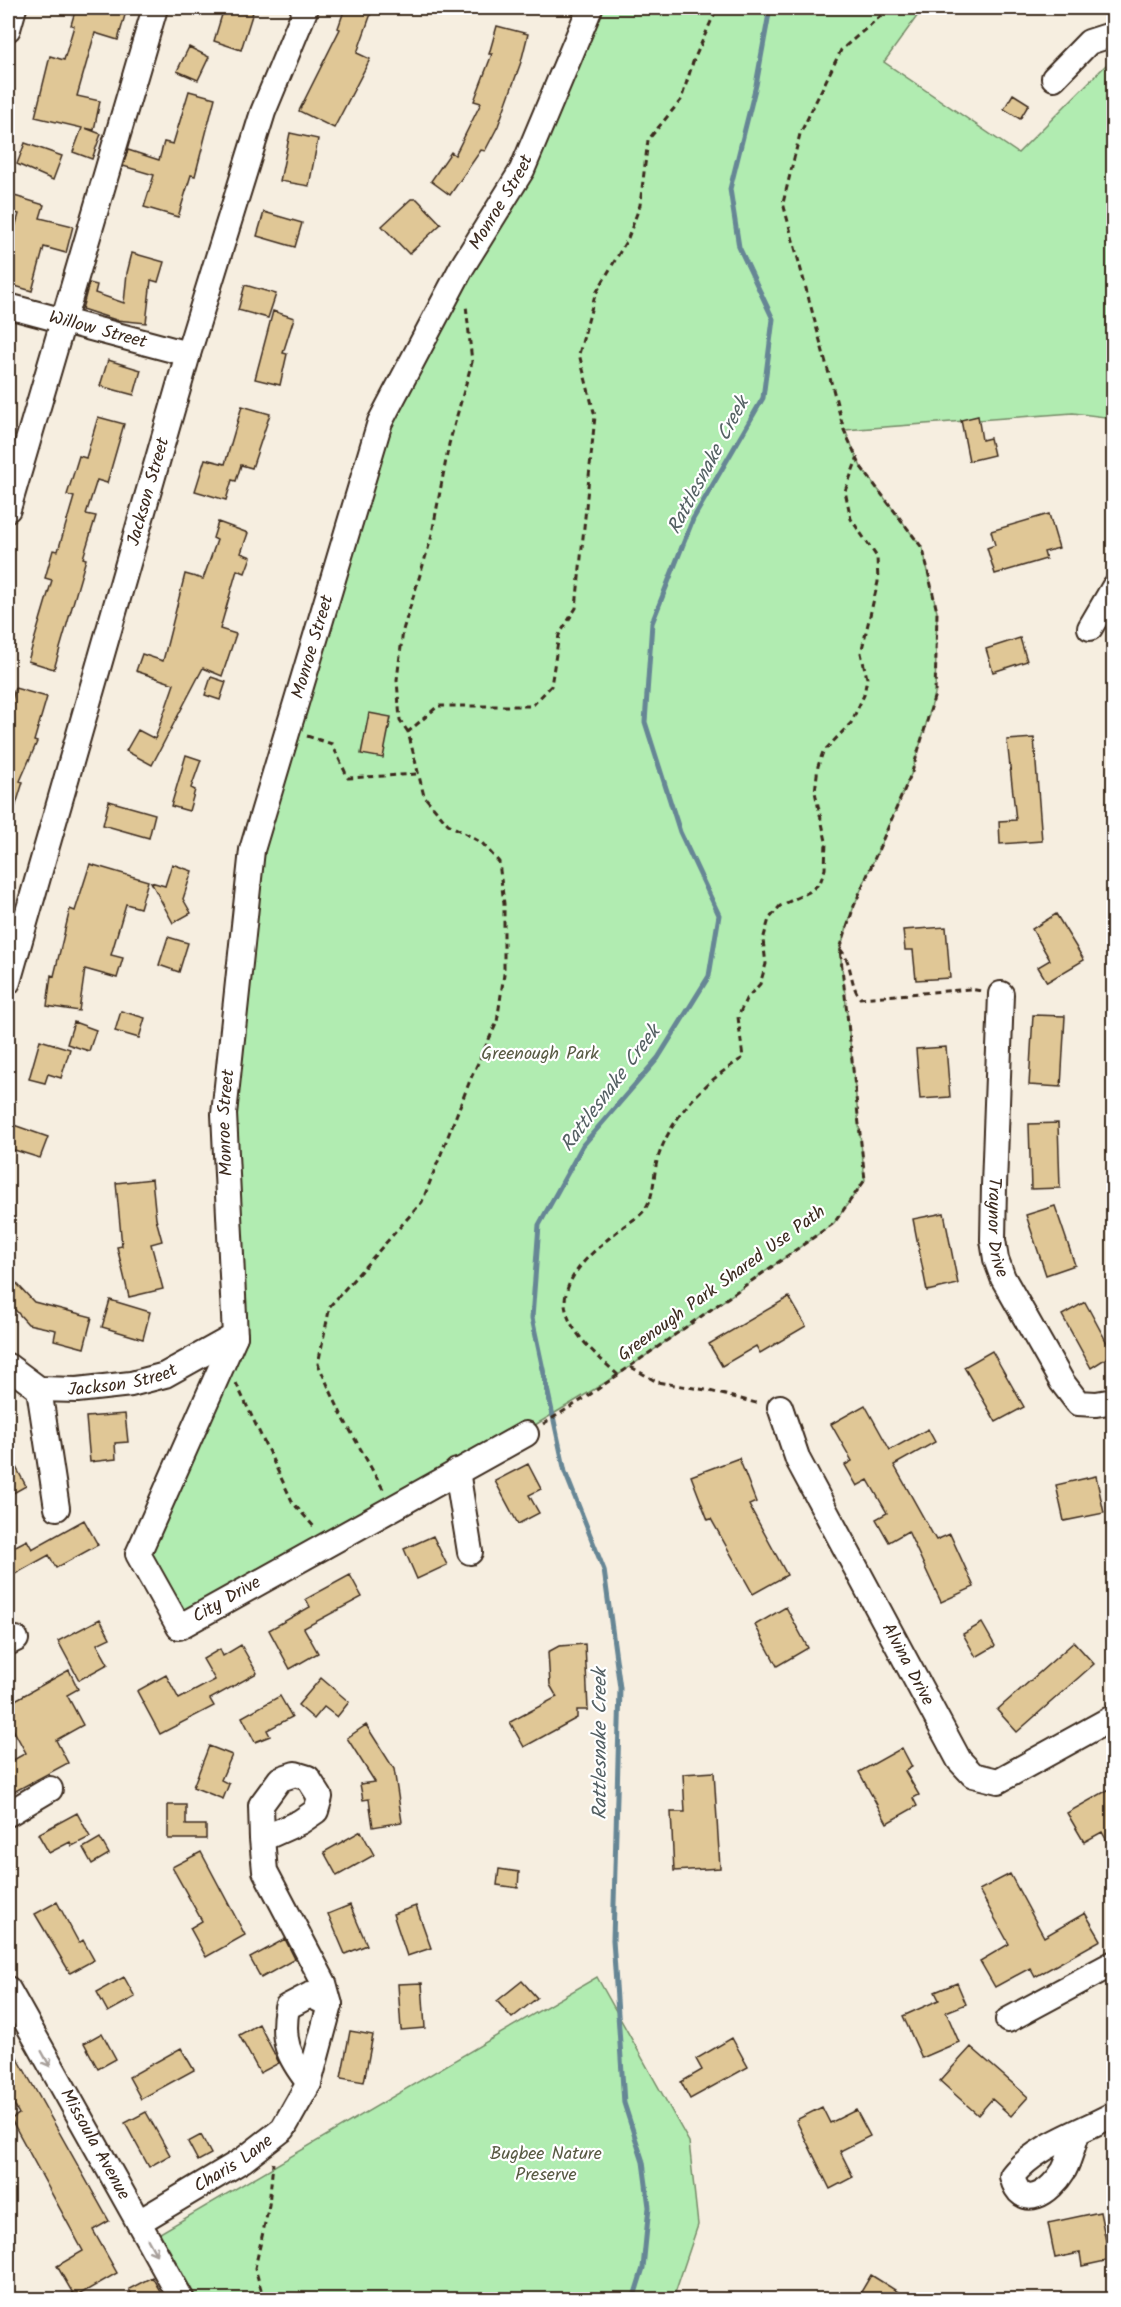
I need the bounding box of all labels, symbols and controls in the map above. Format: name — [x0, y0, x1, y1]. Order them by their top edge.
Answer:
street label: Monroe Street — [461, 149, 542, 256]
street label: Willow Street — [46, 303, 151, 357]
water label: Rattlesnake Creek — [659, 389, 760, 540]
street label: Jackson Street — [119, 433, 178, 549]
street label: Monroe Street — [283, 591, 342, 702]
water label: Rattlesnake Creek — [553, 1017, 671, 1159]
park label: Greenough Park — [481, 1040, 599, 1069]
street label: Monroe Street — [209, 1067, 243, 1177]
street label: Traynor Drive — [978, 1177, 1016, 1282]
street label: Greenough Park Shared Use Path — [612, 1198, 832, 1370]
street label: Jackson Street — [67, 1356, 184, 1405]
street label: City Drive — [187, 1569, 267, 1631]
street label: Alvina Drive — [874, 1618, 942, 1711]
water label: Rattlesnake Creek — [585, 1666, 617, 1820]
one-way arrow — [40, 2050, 52, 2067]
street label: Missoula Avenue — [52, 2083, 138, 2205]
street label: Charis Lane — [188, 2127, 280, 2201]
park label: Bugbee Nature Preserve — [490, 2140, 602, 2190]
one-way arrow — [146, 2238, 158, 2255]

